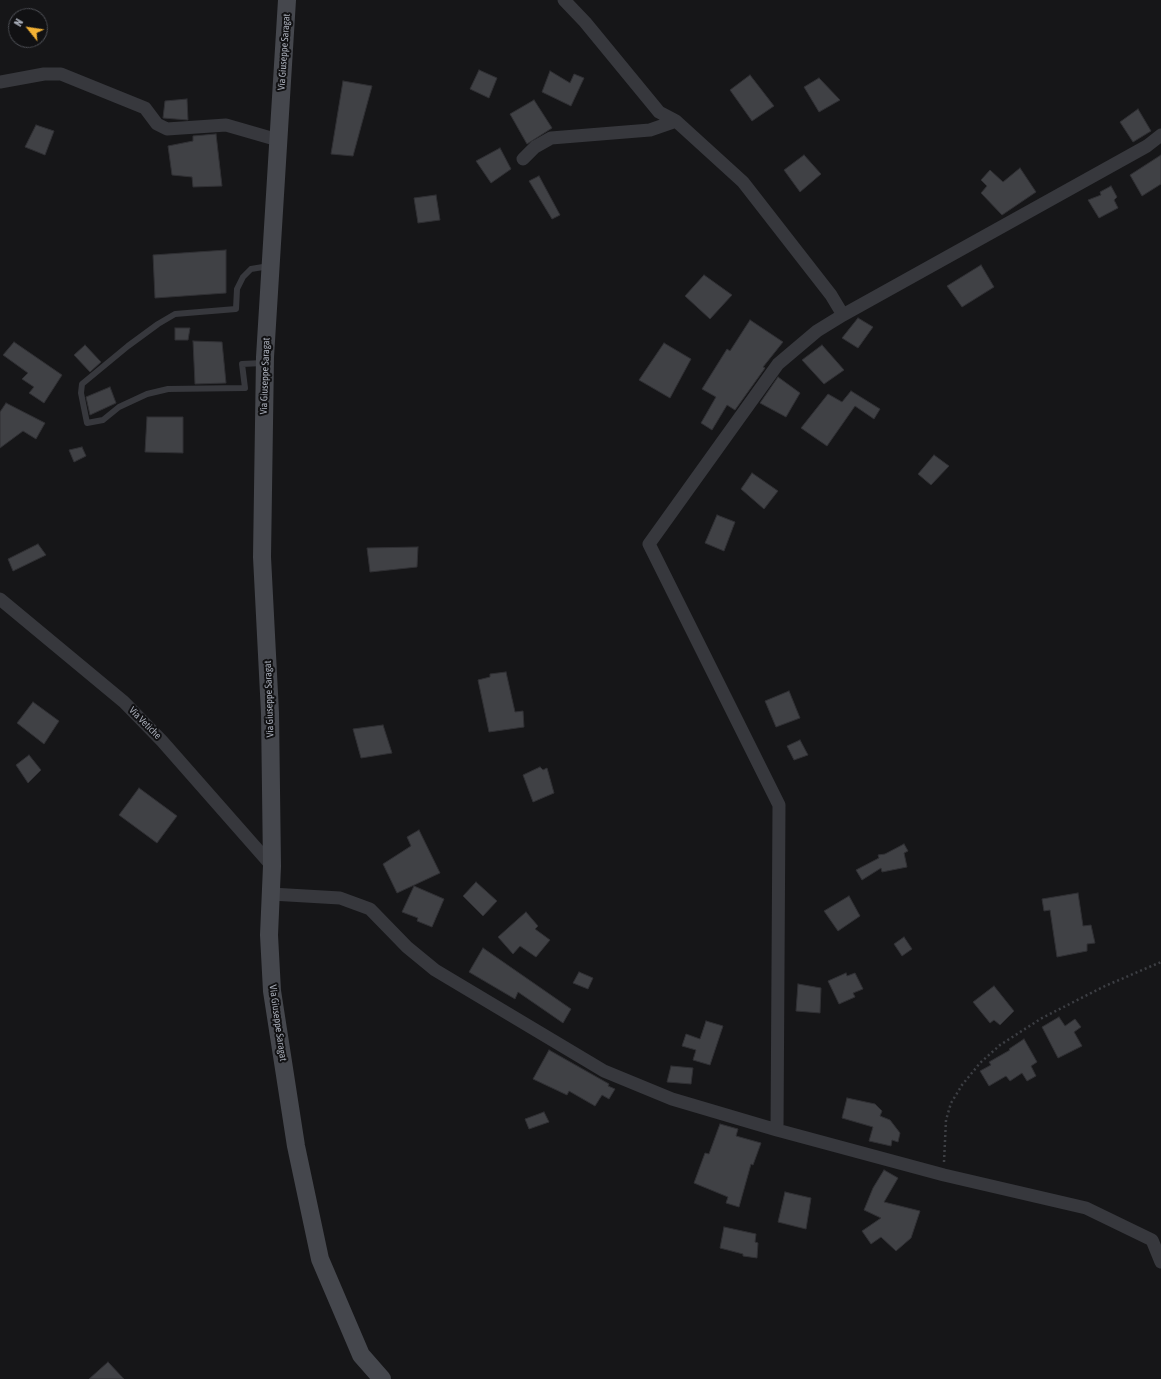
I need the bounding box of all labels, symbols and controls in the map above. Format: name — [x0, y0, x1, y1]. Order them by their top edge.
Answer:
north arrow — [8, 8, 48, 48]
street label: Via Giuseppe Saragat — [275, 13, 293, 91]
text: N — [12, 17, 25, 28]
street label: Via Giuseppe Saragat — [258, 337, 272, 415]
street label: Via Giuseppe Saragat — [262, 660, 276, 738]
street label: Via Vetiche — [126, 704, 164, 742]
street label: Via Giuseppe Saragat — [267, 984, 289, 1062]

